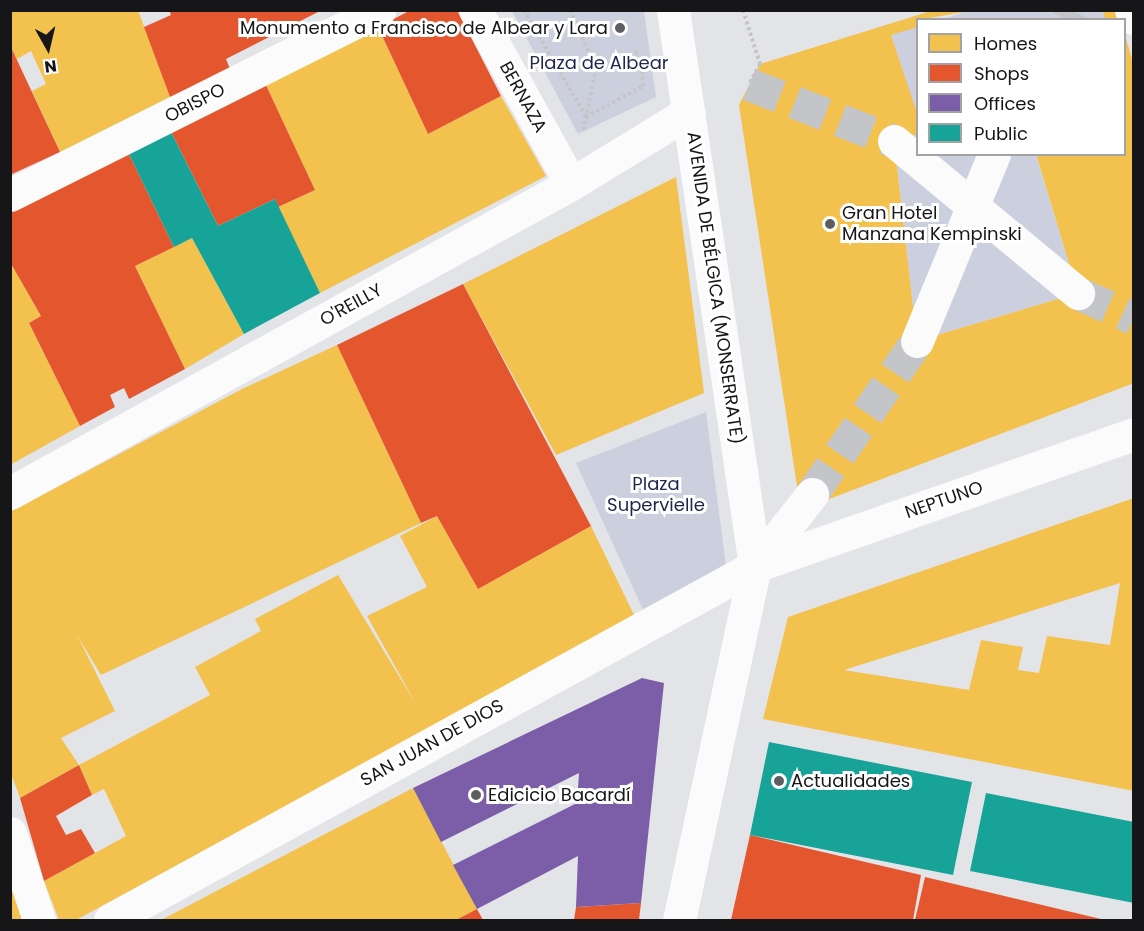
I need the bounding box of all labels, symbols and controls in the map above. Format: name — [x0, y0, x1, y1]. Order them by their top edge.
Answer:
place label: Monumento a Francisco de Albear y Lara — [240, 17, 608, 39]
north arrow — [18, 18, 78, 78]
legend — [916, 18, 1126, 156]
marker: Monumento a Francisco de Albear y Lara — [613, 21, 627, 35]
text: Homes — [974, 31, 1037, 56]
park label: Plaza de Albear — [529, 52, 669, 74]
text: N — [43, 54, 58, 79]
street label: BERNAZA — [495, 58, 551, 136]
text: Shops — [974, 61, 1029, 86]
street label: OBISPO — [161, 79, 229, 127]
text: Offices — [974, 91, 1036, 116]
text: Public — [974, 121, 1028, 146]
street label: AVENIDA DE BÉLGICA (MONSERRATE) — [682, 130, 748, 446]
place label: Gran Hotel Manzana Kempinski — [842, 203, 1022, 246]
marker: Gran Hotel Manzana Kempinski — [823, 217, 837, 231]
street label: O'REILLY — [316, 279, 386, 331]
park label: Plaza Supervielle — [607, 474, 705, 516]
street label: NEPTUNO — [902, 477, 986, 523]
street label: SAN JUAN DE DIOS — [357, 695, 507, 791]
place label: Actualidades — [791, 770, 910, 792]
marker: Actualidades — [772, 774, 786, 788]
place label: Edicicio Bacardí — [488, 784, 630, 806]
marker: Edicicio Bacardí — [469, 788, 483, 802]

